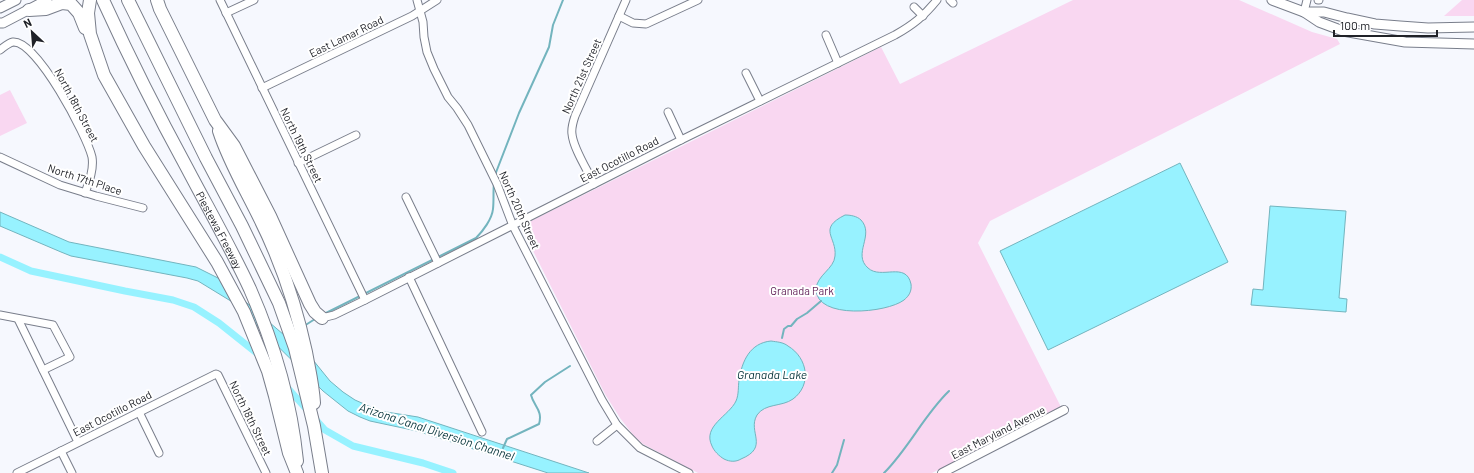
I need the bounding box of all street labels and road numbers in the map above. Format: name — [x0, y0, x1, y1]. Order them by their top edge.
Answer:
street label: East Lamar Road — [307, 12, 385, 60]
street label: North 21st Street — [559, 36, 603, 116]
street label: North 18th Street — [52, 66, 102, 144]
street label: North 19th Street — [278, 106, 326, 184]
street label: East Ocotillo Road — [577, 134, 661, 184]
street label: North 17th Place — [46, 161, 124, 197]
street label: North 20th Street — [497, 169, 543, 251]
street label: Piestewa Freeway — [194, 189, 246, 271]
street label: North 18th Street — [227, 379, 275, 457]
street label: East Ocotillo Road — [70, 388, 154, 438]
street label: East Maryland Avenue — [949, 403, 1047, 461]

